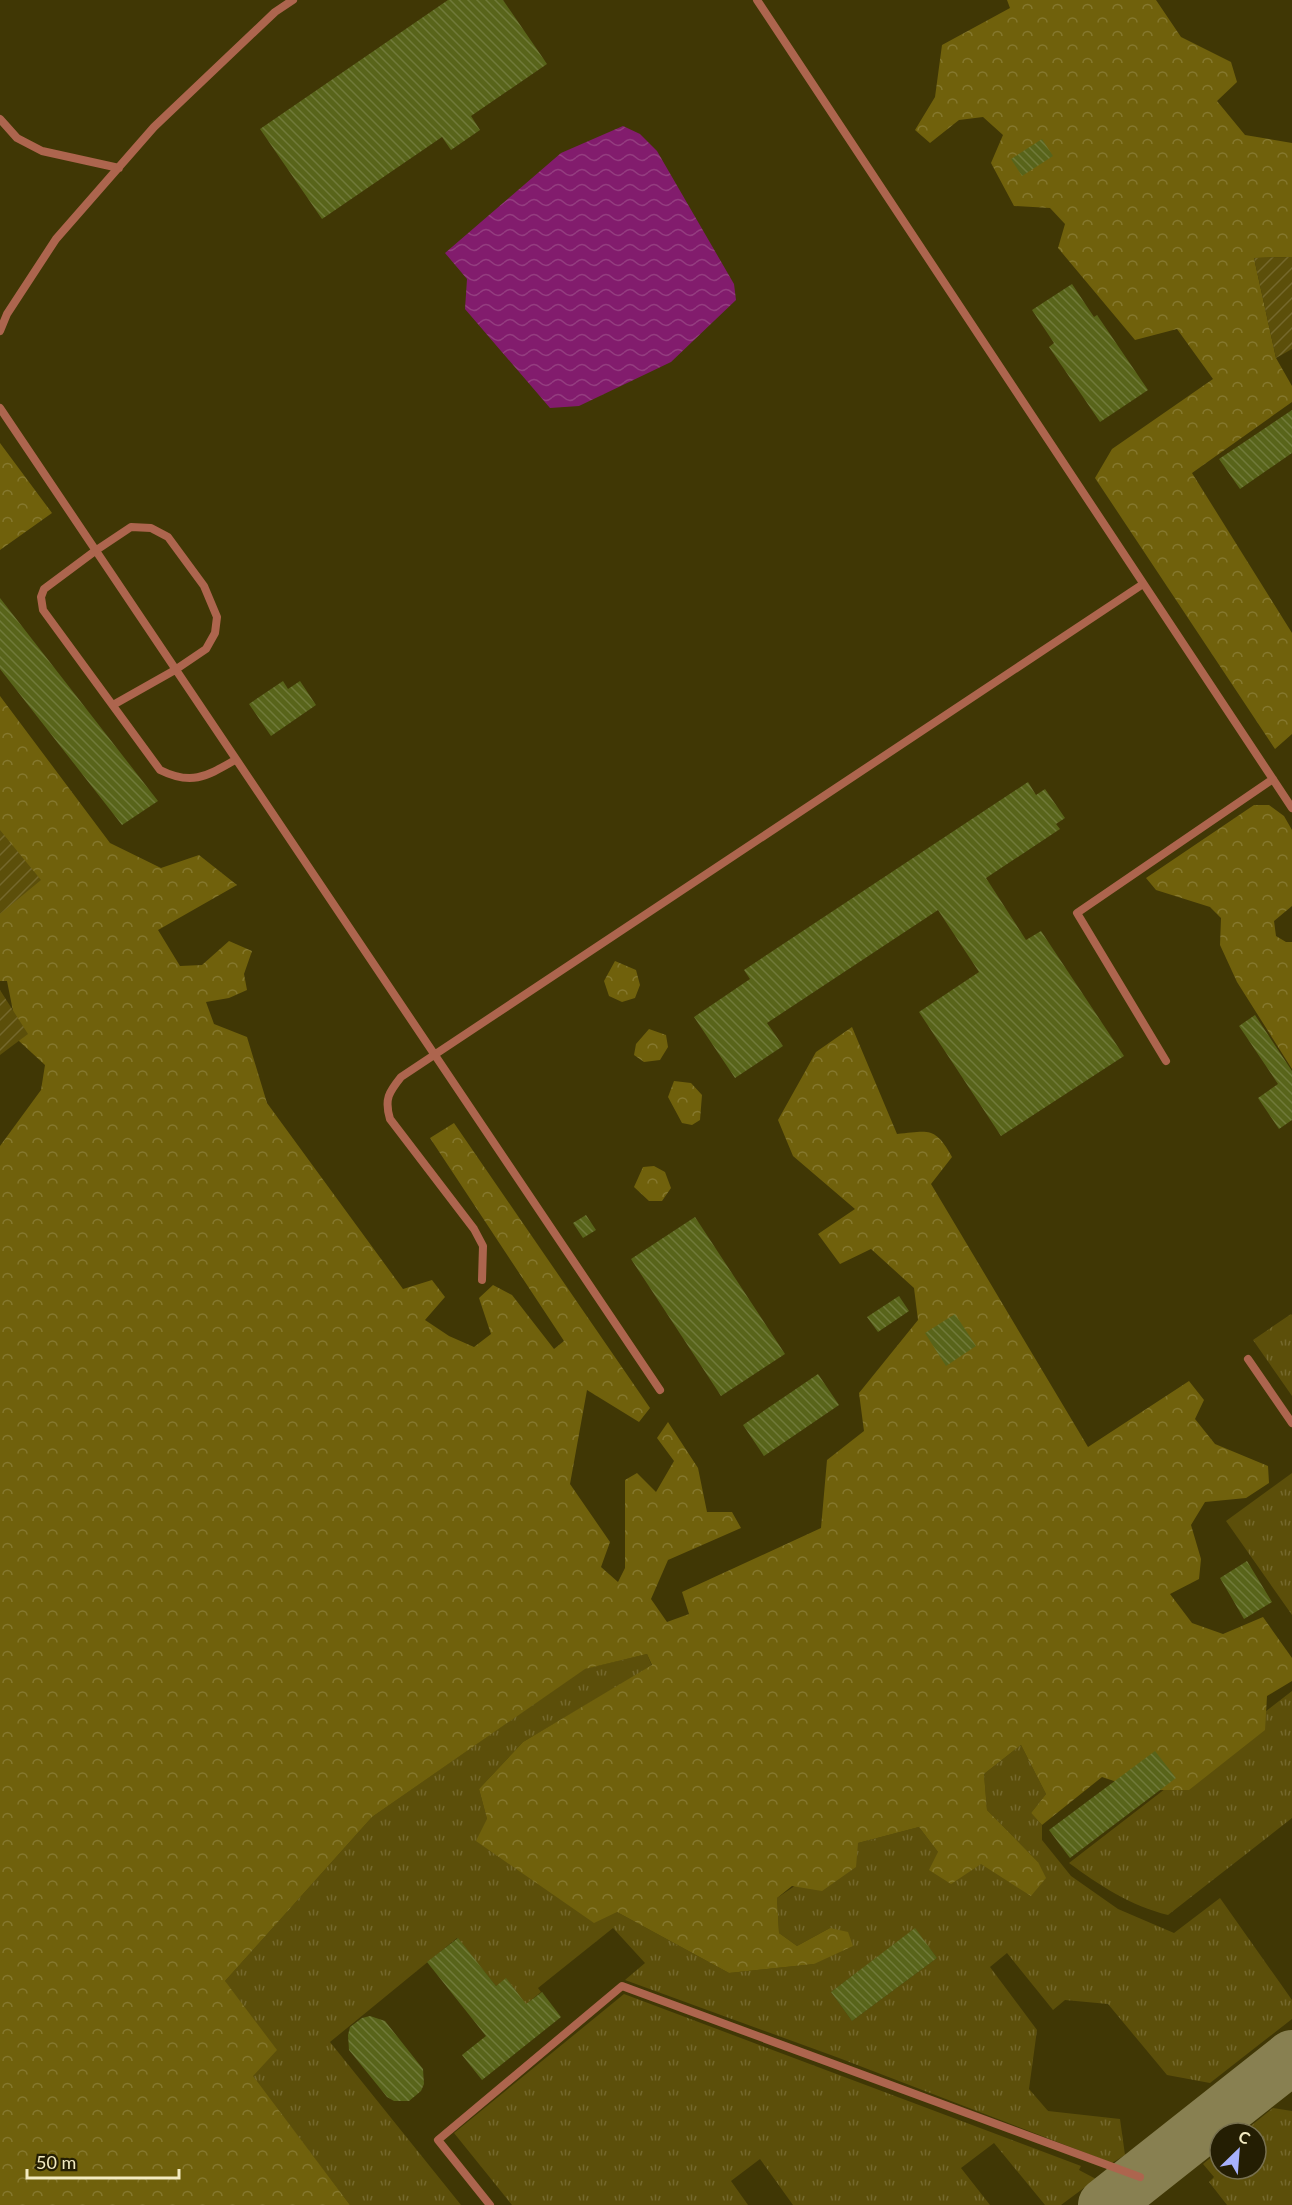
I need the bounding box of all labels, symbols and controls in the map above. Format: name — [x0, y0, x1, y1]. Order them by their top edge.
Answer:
north arrow — [1208, 2121, 1268, 2181]
text: С — [1236, 2126, 1254, 2148]
scale bar — [27, 2142, 178, 2180]
text: 50 m — [36, 2151, 76, 2173]

